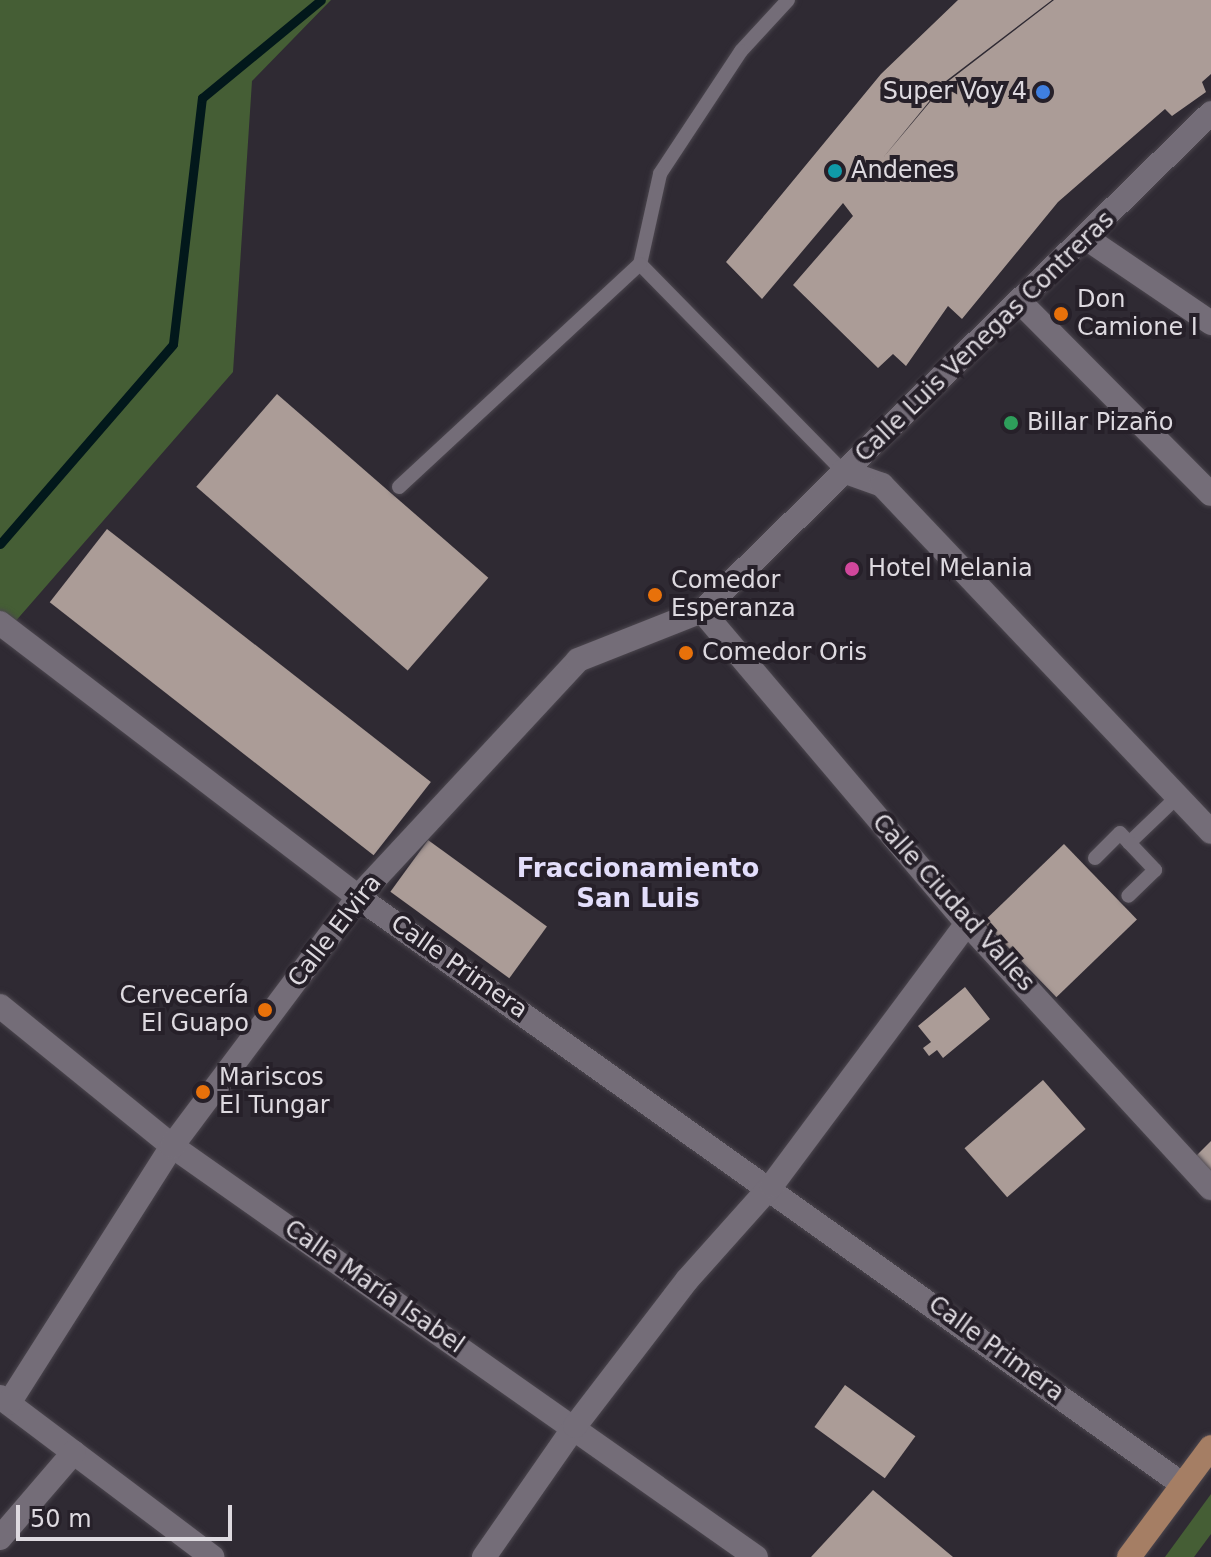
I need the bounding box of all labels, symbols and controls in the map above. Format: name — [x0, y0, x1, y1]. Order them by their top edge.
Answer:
place label: Super Voy 4 — [883, 78, 1027, 106]
marker: Super Voy 4 — [1034, 83, 1052, 101]
place label: Andenes — [851, 157, 955, 185]
marker: Andenes — [826, 162, 844, 180]
street label: Calle Luis Venegas Contreras — [850, 206, 1120, 468]
place label: Don Camione I — [1077, 286, 1198, 342]
marker: Don Camione I — [1052, 305, 1070, 323]
place label: Billar Pizaño — [1027, 409, 1173, 437]
marker: Billar Pizaño — [1002, 414, 1020, 432]
place label: Hotel Melania — [868, 555, 1033, 583]
marker: Hotel Melania — [843, 560, 861, 578]
place label: Comedor Esperanza — [671, 567, 796, 623]
marker: Comedor Esperanza — [646, 586, 664, 604]
place label: Comedor Oris — [702, 639, 867, 667]
marker: Comedor Oris — [677, 644, 695, 662]
street label: Calle Ciudad Valles — [866, 808, 1040, 998]
district label: Fraccionamiento San Luis — [517, 853, 759, 914]
street label: Calle Elvira — [282, 869, 388, 993]
street label: Calle Primera — [385, 909, 533, 1025]
place label: Cervecería El Guapo — [119, 982, 249, 1038]
marker: Cervecería El Guapo — [256, 1001, 274, 1019]
place label: Mariscos El Tungar — [219, 1064, 330, 1120]
marker: Mariscos El Tungar — [194, 1083, 212, 1101]
street label: Calle María Isabel — [279, 1214, 469, 1360]
street label: Calle Primera — [923, 1290, 1069, 1408]
scale bar — [20, 1489, 236, 1539]
text: 50 m — [30, 1505, 92, 1533]

